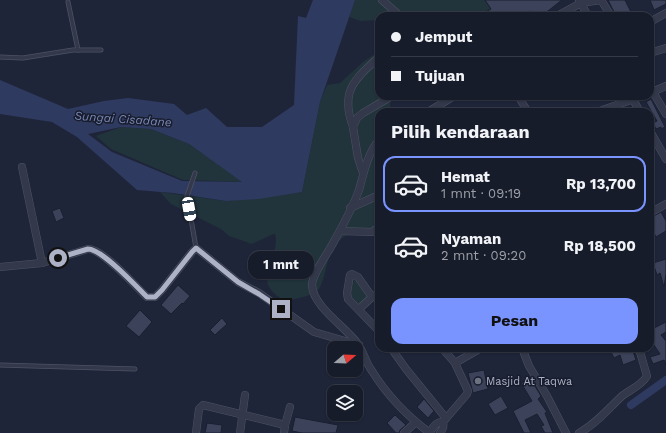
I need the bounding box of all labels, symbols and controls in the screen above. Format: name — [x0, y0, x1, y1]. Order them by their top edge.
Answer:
text: Jemput — [415, 28, 472, 46]
text: Tujuan — [415, 67, 465, 85]
water label: Sungai Cisadane — [74, 109, 172, 129]
text: Pilih kendaraan — [391, 121, 530, 142]
icon: car — [393, 166, 429, 202]
text: Hemat — [441, 168, 490, 186]
text: Rp 13,700 — [566, 175, 636, 193]
text: 1 mnt · 09:19 — [441, 186, 521, 201]
car — [181, 196, 197, 222]
icon: car — [393, 228, 429, 264]
text: Nyaman — [441, 230, 501, 248]
text: Rp 18,500 — [564, 237, 636, 255]
text: 2 mnt · 09:20 — [441, 248, 526, 263]
route start — [49, 249, 67, 267]
callout: 1 mnt — [248, 251, 314, 279]
text: 1 mnt — [263, 257, 299, 272]
button: Pesan — [391, 298, 638, 344]
route end — [272, 300, 290, 318]
north arrow — [327, 341, 363, 377]
map controls — [327, 341, 363, 421]
place label: Masjid At Taqwa — [486, 375, 572, 388]
marker: Masjid At Taqwa — [473, 376, 483, 386]
button: layers — [327, 385, 363, 421]

